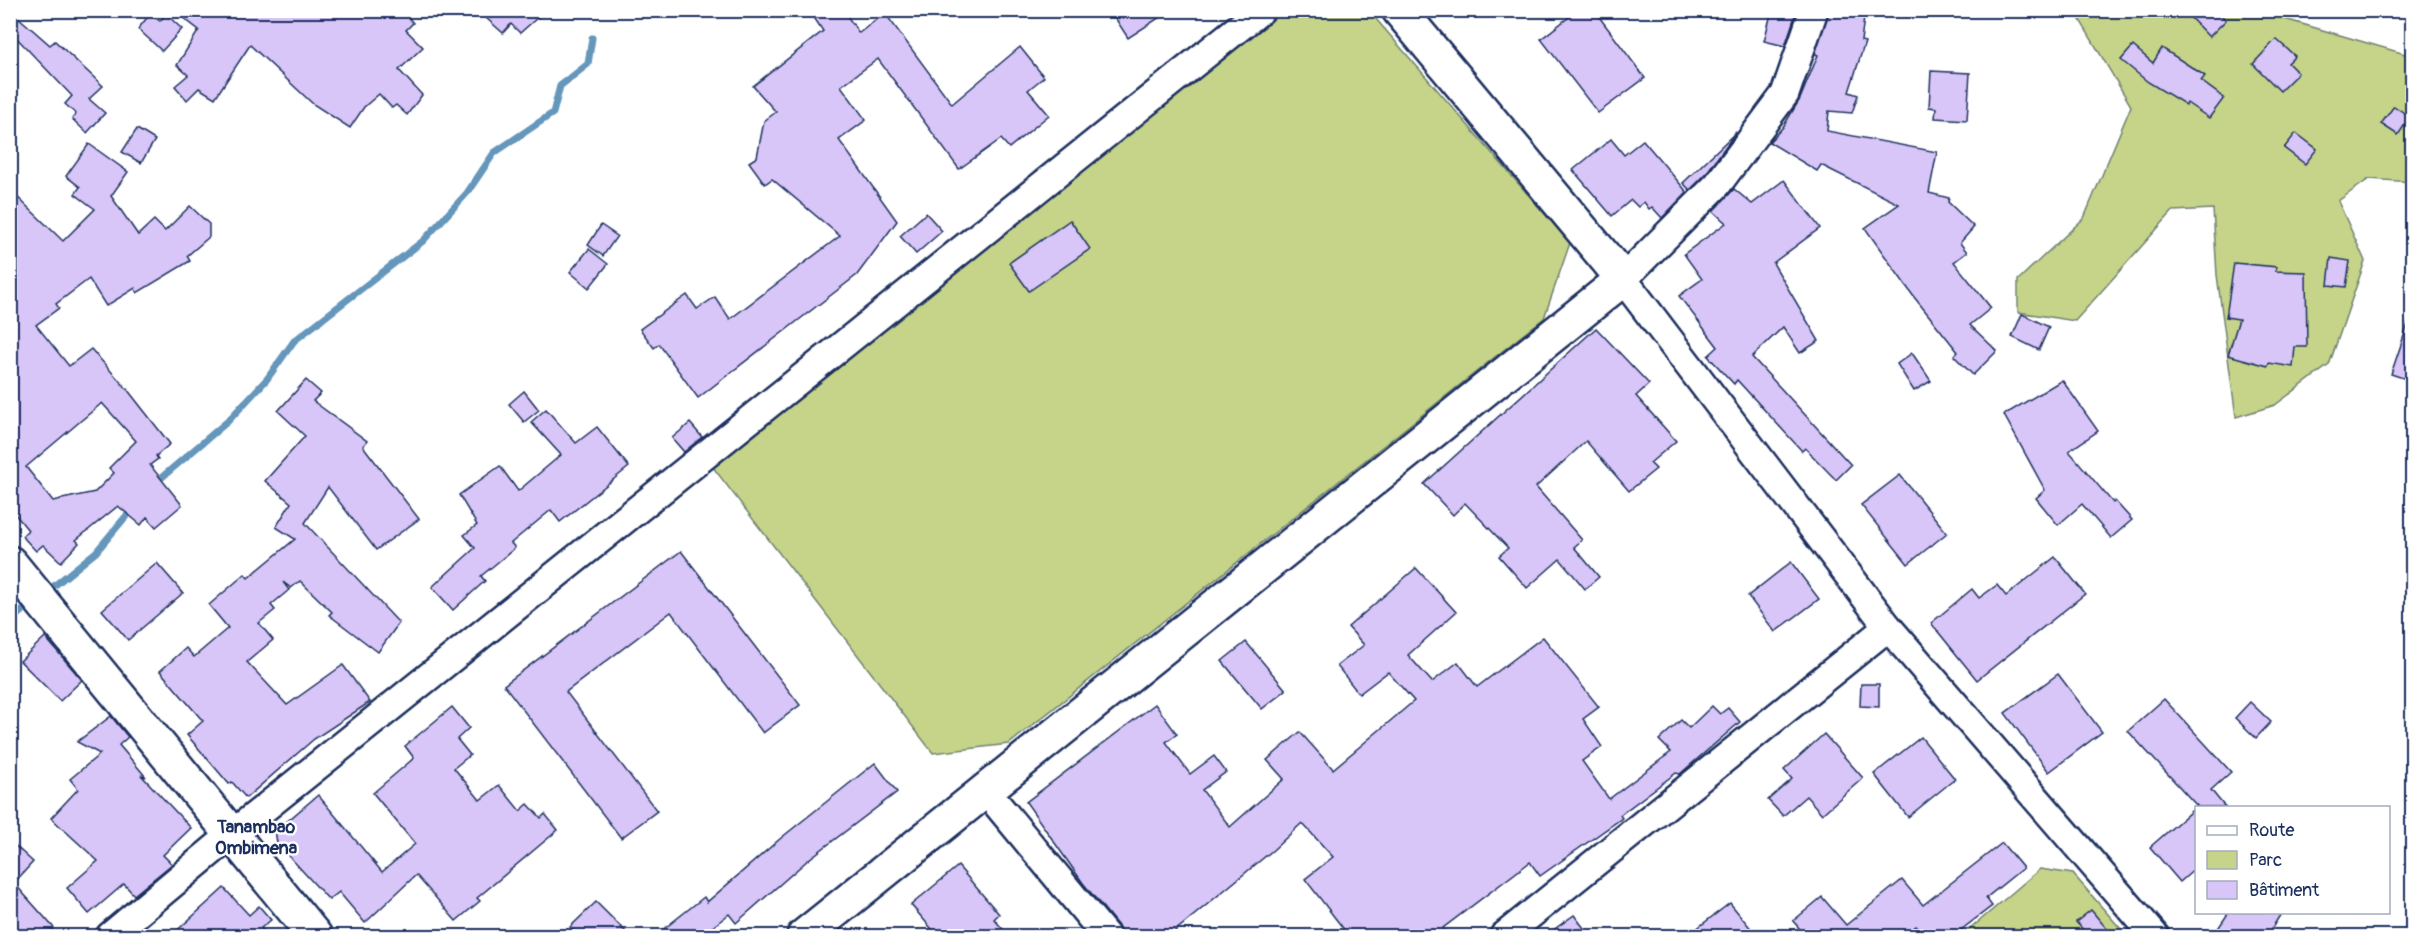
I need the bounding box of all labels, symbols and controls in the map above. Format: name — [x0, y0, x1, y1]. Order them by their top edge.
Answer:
legend — [2195, 806, 2390, 914]
district label: Tanambao Ombimena — [215, 816, 298, 860]
text: Route — [2249, 819, 2294, 842]
text: Parc — [2249, 849, 2282, 872]
text: Bâtiment — [2249, 879, 2320, 902]

